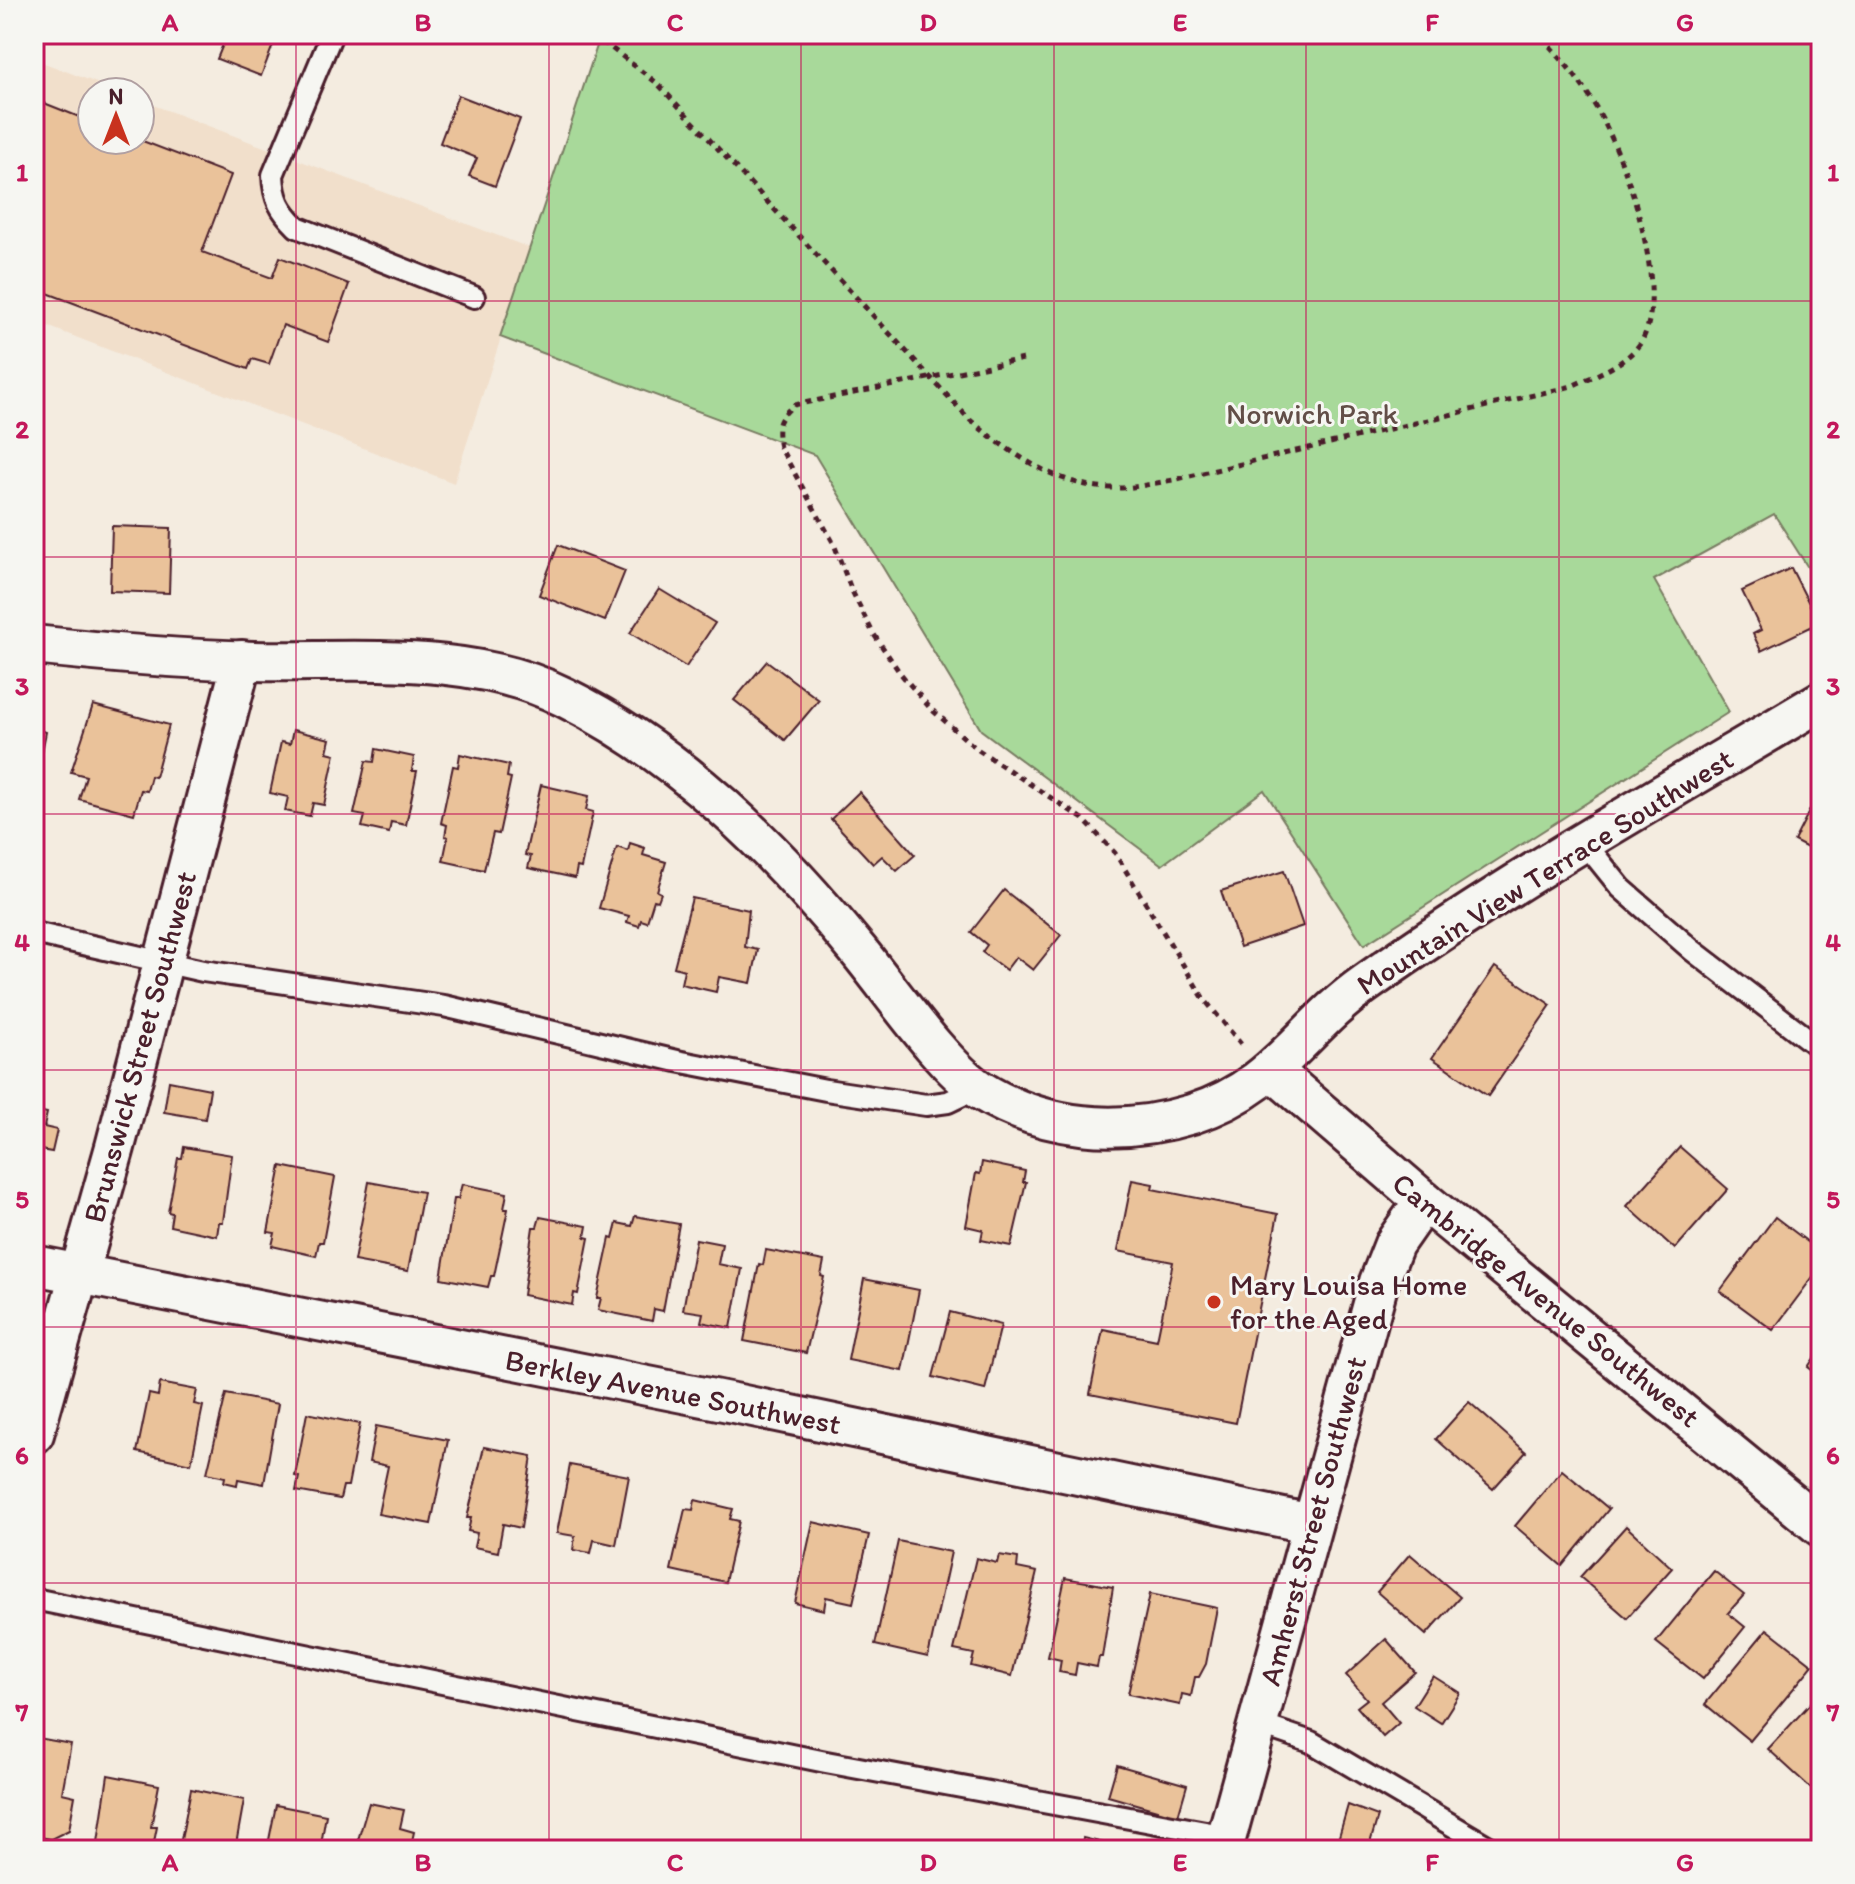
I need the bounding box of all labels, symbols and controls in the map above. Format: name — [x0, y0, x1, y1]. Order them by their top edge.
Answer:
text: A — [161, 6, 179, 38]
text: B — [415, 6, 432, 38]
text: C — [667, 6, 684, 38]
text: D — [919, 6, 937, 38]
text: E — [1173, 6, 1187, 38]
text: F — [1425, 6, 1439, 38]
text: G — [1676, 6, 1694, 38]
north arrow — [76, 76, 156, 156]
text: N — [109, 83, 123, 110]
text: 1 — [16, 156, 28, 188]
text: 1 — [1827, 156, 1839, 188]
park label: Norwich Park — [1226, 395, 1399, 432]
text: 2 — [15, 413, 29, 445]
text: 2 — [1826, 413, 1840, 445]
text: 3 — [15, 670, 29, 702]
text: 3 — [1826, 670, 1840, 702]
street label: Mountain View Terrace Southwest — [1350, 740, 1740, 1003]
street label: Brunswick Street Southwest — [75, 867, 204, 1226]
text: 4 — [14, 926, 30, 958]
text: 4 — [1825, 926, 1841, 958]
street label: Cambridge Avenue Southwest — [1385, 1164, 1708, 1435]
text: 5 — [15, 1183, 29, 1215]
text: 5 — [1826, 1183, 1840, 1215]
place label: Mary Louisa Home for the Aged — [1230, 1266, 1467, 1337]
marker: Mary Louisa Home for the Aged — [1205, 1293, 1223, 1311]
street label: Berkley Avenue Southwest — [502, 1341, 844, 1442]
street label: Amherst Street Southwest — [1251, 1352, 1374, 1690]
text: 6 — [15, 1439, 29, 1471]
text: 6 — [1826, 1439, 1840, 1471]
text: 7 — [15, 1696, 29, 1728]
text: 7 — [1826, 1696, 1840, 1728]
text: A — [161, 1846, 179, 1878]
text: B — [415, 1846, 432, 1878]
text: C — [667, 1846, 684, 1878]
text: D — [919, 1846, 937, 1878]
text: E — [1173, 1846, 1187, 1878]
text: F — [1425, 1846, 1439, 1878]
text: G — [1676, 1846, 1694, 1878]

